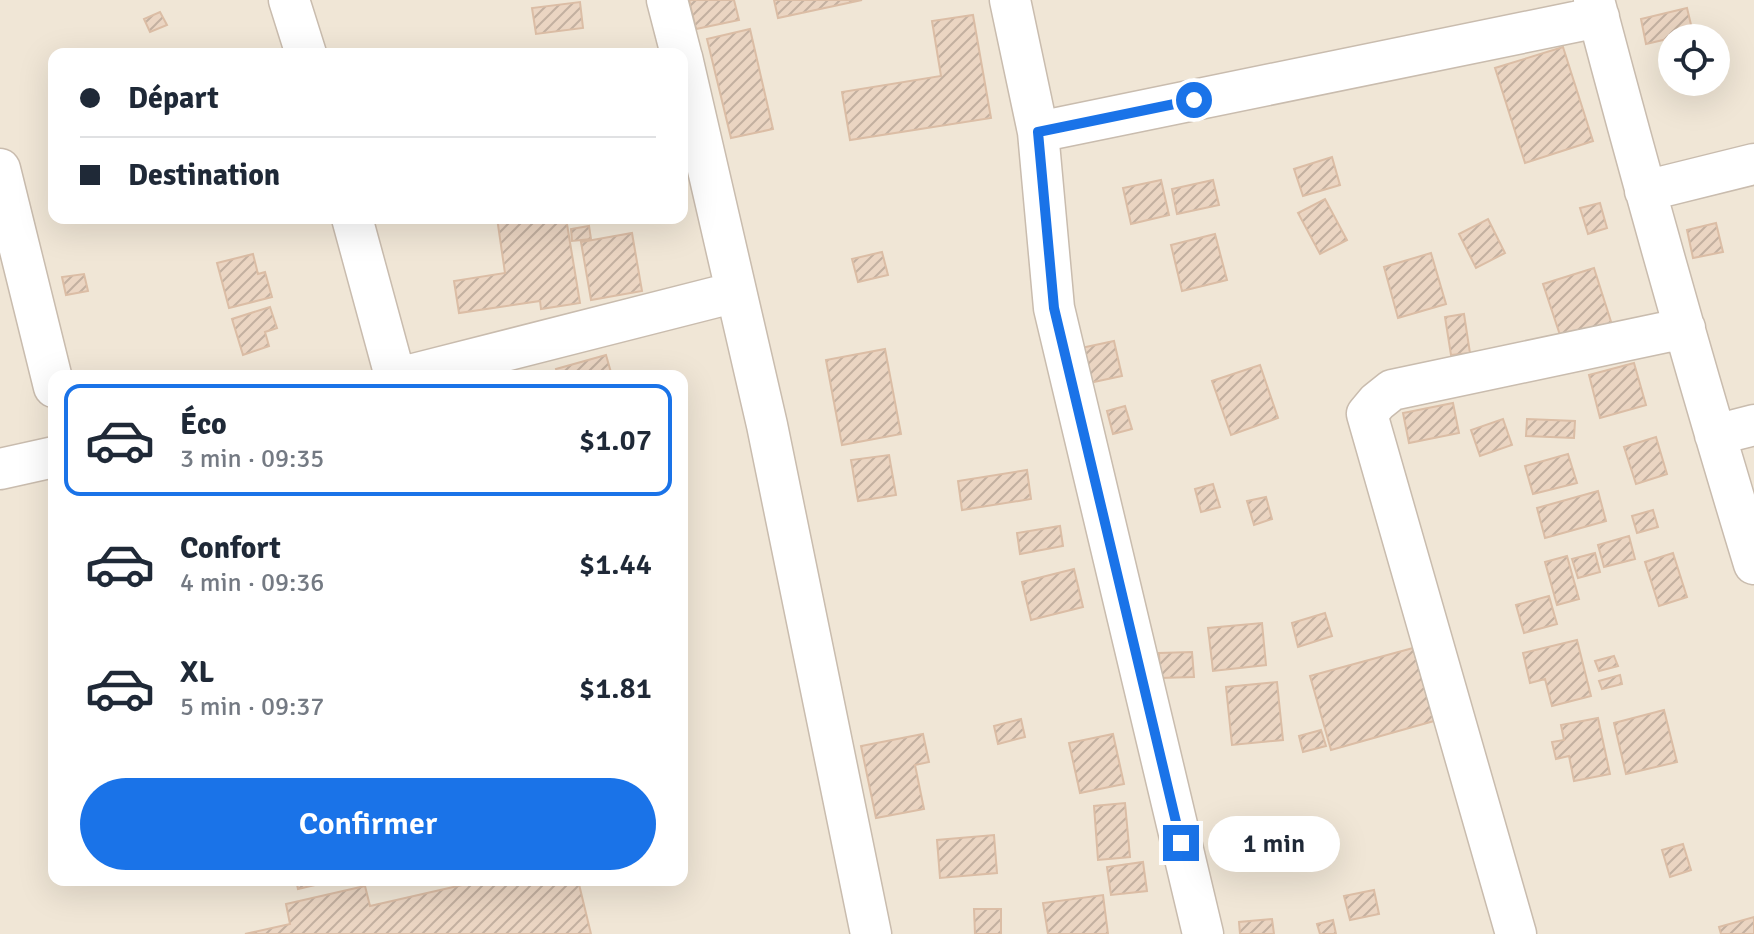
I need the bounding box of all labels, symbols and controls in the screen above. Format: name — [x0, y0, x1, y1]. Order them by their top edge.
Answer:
map controls — [1658, 24, 1730, 96]
button: locate — [1658, 24, 1730, 96]
text: Départ — [128, 80, 219, 117]
route start — [1176, 82, 1212, 118]
text: Destination — [128, 157, 280, 194]
icon: car — [84, 404, 156, 476]
text: Éco — [180, 406, 227, 443]
text: $1.07 — [579, 422, 652, 459]
text: 3 min · 09:35 — [180, 443, 324, 475]
icon: car — [84, 528, 156, 600]
text: Confort — [180, 530, 281, 567]
text: $1.44 — [579, 546, 652, 583]
text: 4 min · 09:36 — [180, 567, 324, 599]
icon: car — [84, 652, 156, 724]
text: XL — [180, 654, 214, 691]
text: $1.81 — [579, 670, 652, 707]
text: 5 min · 09:37 — [180, 691, 324, 723]
button: Confirmer — [80, 778, 656, 870]
callout: 1 min — [1209, 815, 1341, 871]
route end — [1163, 825, 1199, 861]
text: 1 min — [1243, 828, 1305, 860]

